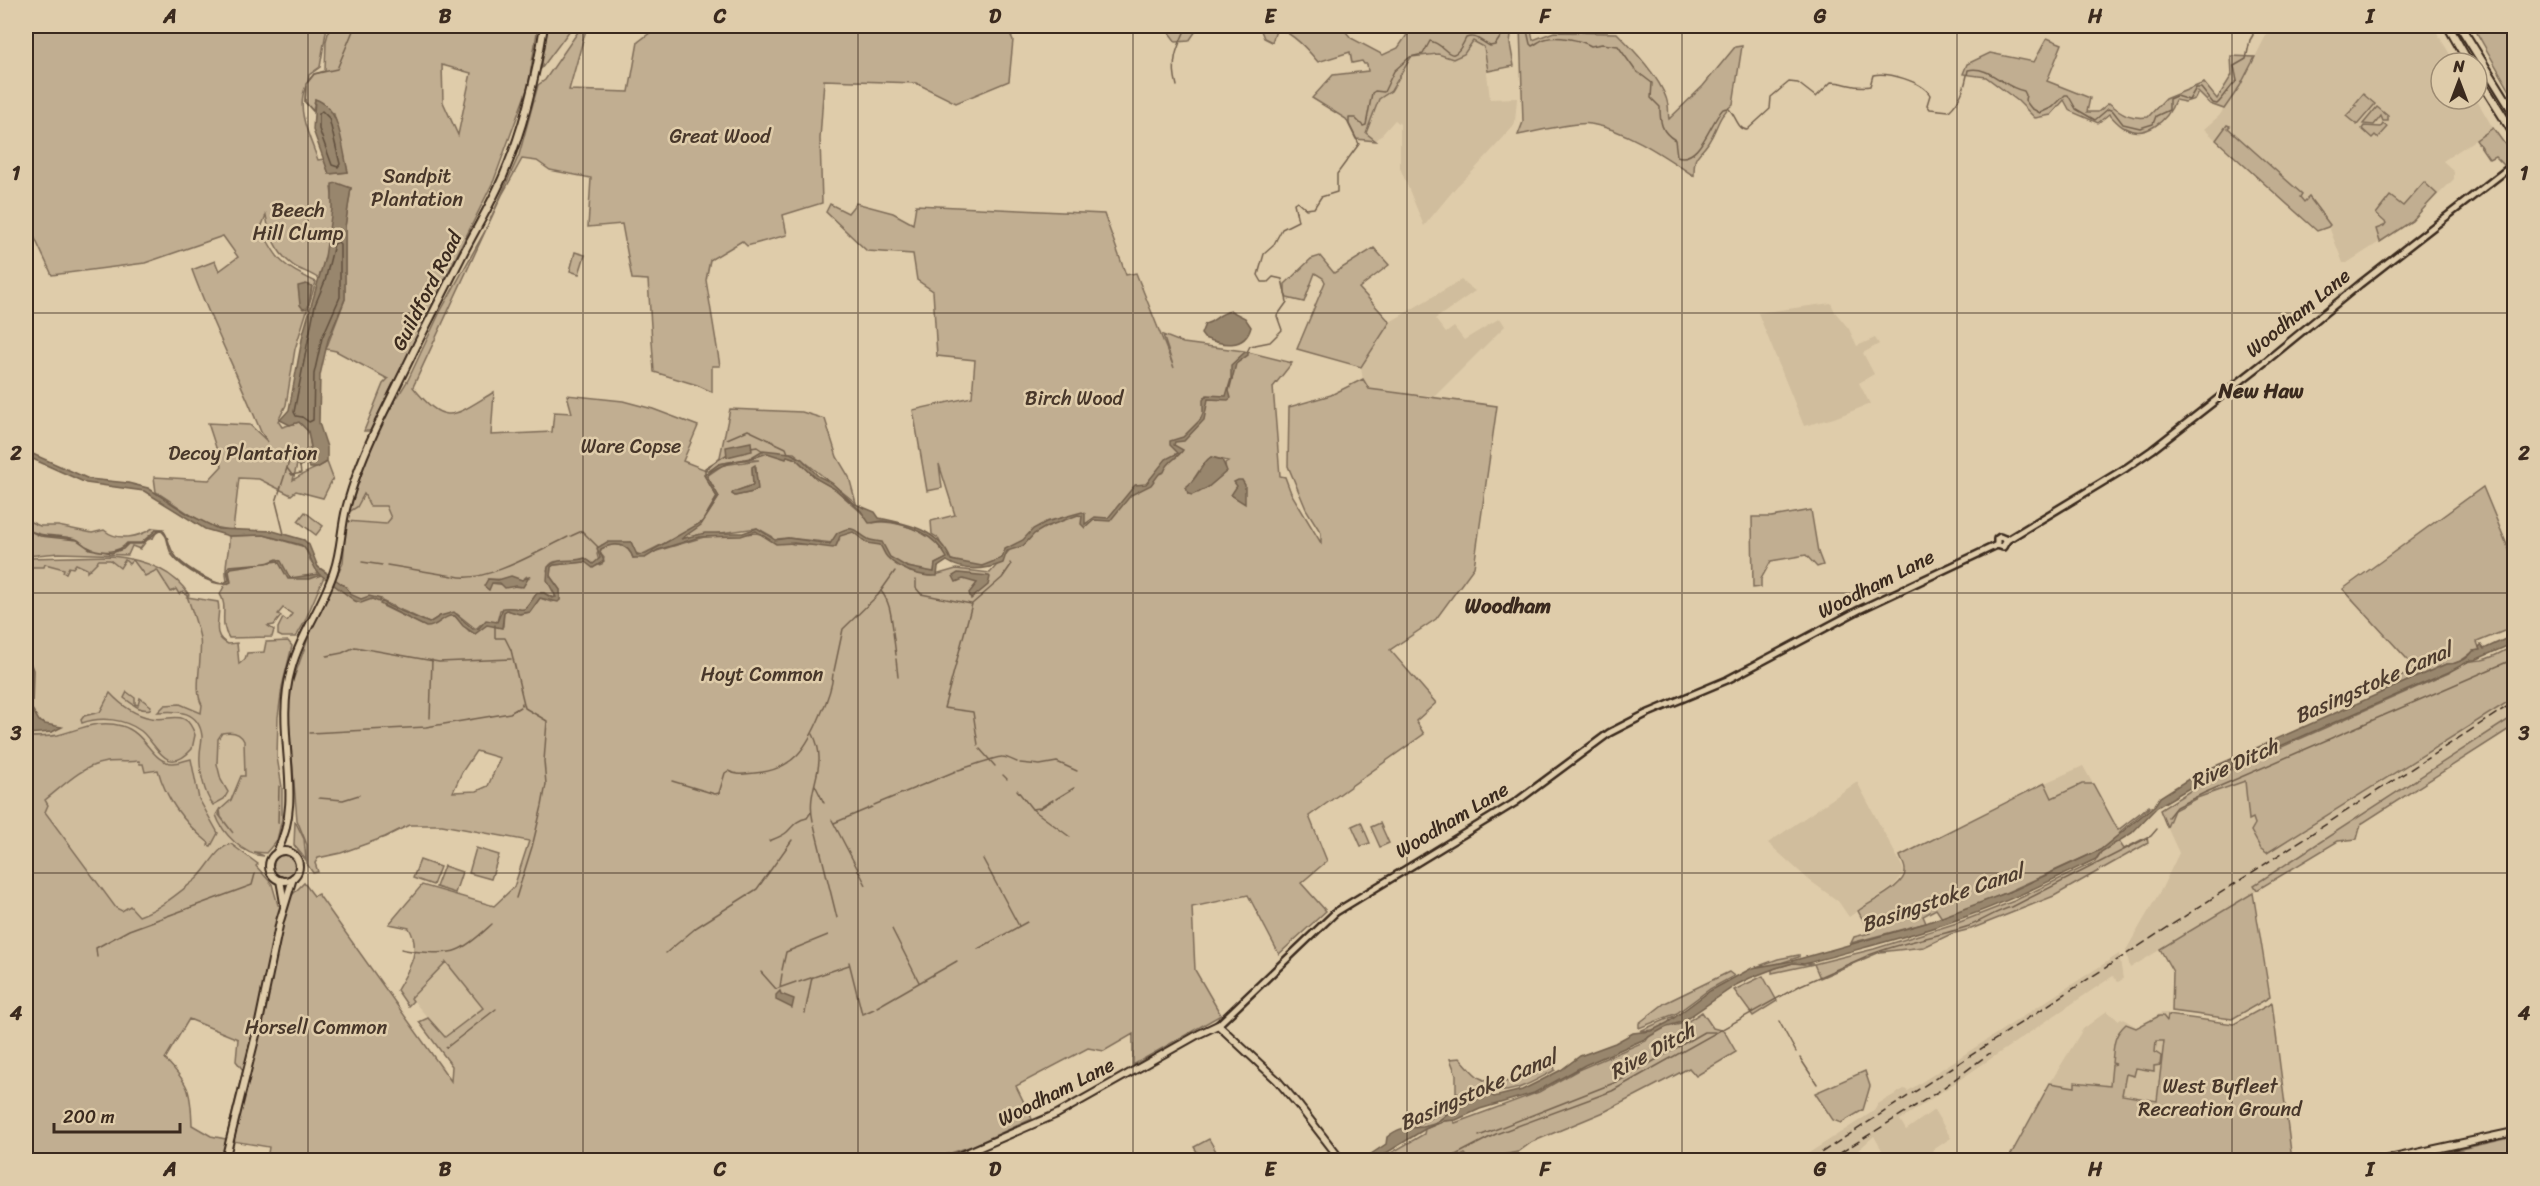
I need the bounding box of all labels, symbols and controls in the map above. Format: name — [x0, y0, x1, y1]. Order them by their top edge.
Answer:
text: A — [162, 0, 177, 34]
text: B — [439, 0, 452, 34]
text: C — [713, 0, 727, 34]
text: D — [989, 0, 1002, 34]
text: E — [1264, 0, 1277, 34]
text: F — [1539, 0, 1552, 34]
text: G — [1813, 0, 1827, 34]
text: H — [2087, 0, 2103, 34]
text: I — [2365, 0, 2376, 34]
north arrow — [2429, 51, 2489, 111]
text: N — [2452, 52, 2465, 81]
park label: Great Wood — [669, 119, 772, 154]
text: 1 — [12, 156, 21, 191]
text: 1 — [2520, 156, 2529, 191]
park label: Sandpit Plantation — [371, 159, 463, 217]
park label: Beech Hill Clump — [252, 193, 344, 251]
street label: Guildford Road — [382, 224, 473, 357]
street label: Woodham Lane — [2237, 259, 2359, 367]
district label: New Haw — [2217, 372, 2304, 410]
park label: Birch Wood — [1025, 381, 1125, 416]
park label: Ware Copse — [581, 429, 681, 464]
text: 2 — [9, 436, 22, 471]
park label: Decoy Plantation — [168, 436, 318, 471]
text: 2 — [2517, 436, 2530, 471]
street label: Woodham Lane — [1811, 539, 1941, 629]
district label: Woodham — [1465, 587, 1551, 625]
water label: Basingstoke Canal — [2288, 629, 2463, 735]
park label: Hoyt Common — [701, 657, 824, 692]
text: 3 — [10, 716, 22, 751]
text: 3 — [2518, 716, 2530, 751]
water label: Rive Ditch — [2184, 727, 2286, 800]
street label: Woodham Lane — [1388, 772, 1516, 868]
water label: Basingstoke Canal — [1856, 851, 2033, 944]
text: 4 — [9, 996, 23, 1031]
text: 4 — [2517, 996, 2531, 1031]
park label: Horsell Common — [245, 1010, 388, 1045]
water label: Rive Ditch — [1602, 1011, 1704, 1090]
water label: Basingstoke Canal — [1393, 1036, 1568, 1142]
street label: Woodham Lane — [991, 1047, 1121, 1137]
park label: West Byfleet Recreation Ground — [2138, 1069, 2303, 1127]
scale bar — [54, 1096, 180, 1134]
text: 200 m — [63, 1101, 115, 1133]
text: A — [162, 1152, 177, 1186]
text: B — [439, 1152, 452, 1186]
text: C — [713, 1152, 727, 1186]
text: D — [989, 1152, 1002, 1186]
text: E — [1264, 1152, 1277, 1186]
text: F — [1539, 1152, 1552, 1186]
text: G — [1813, 1152, 1827, 1186]
text: H — [2087, 1152, 2103, 1186]
text: I — [2365, 1152, 2376, 1186]

